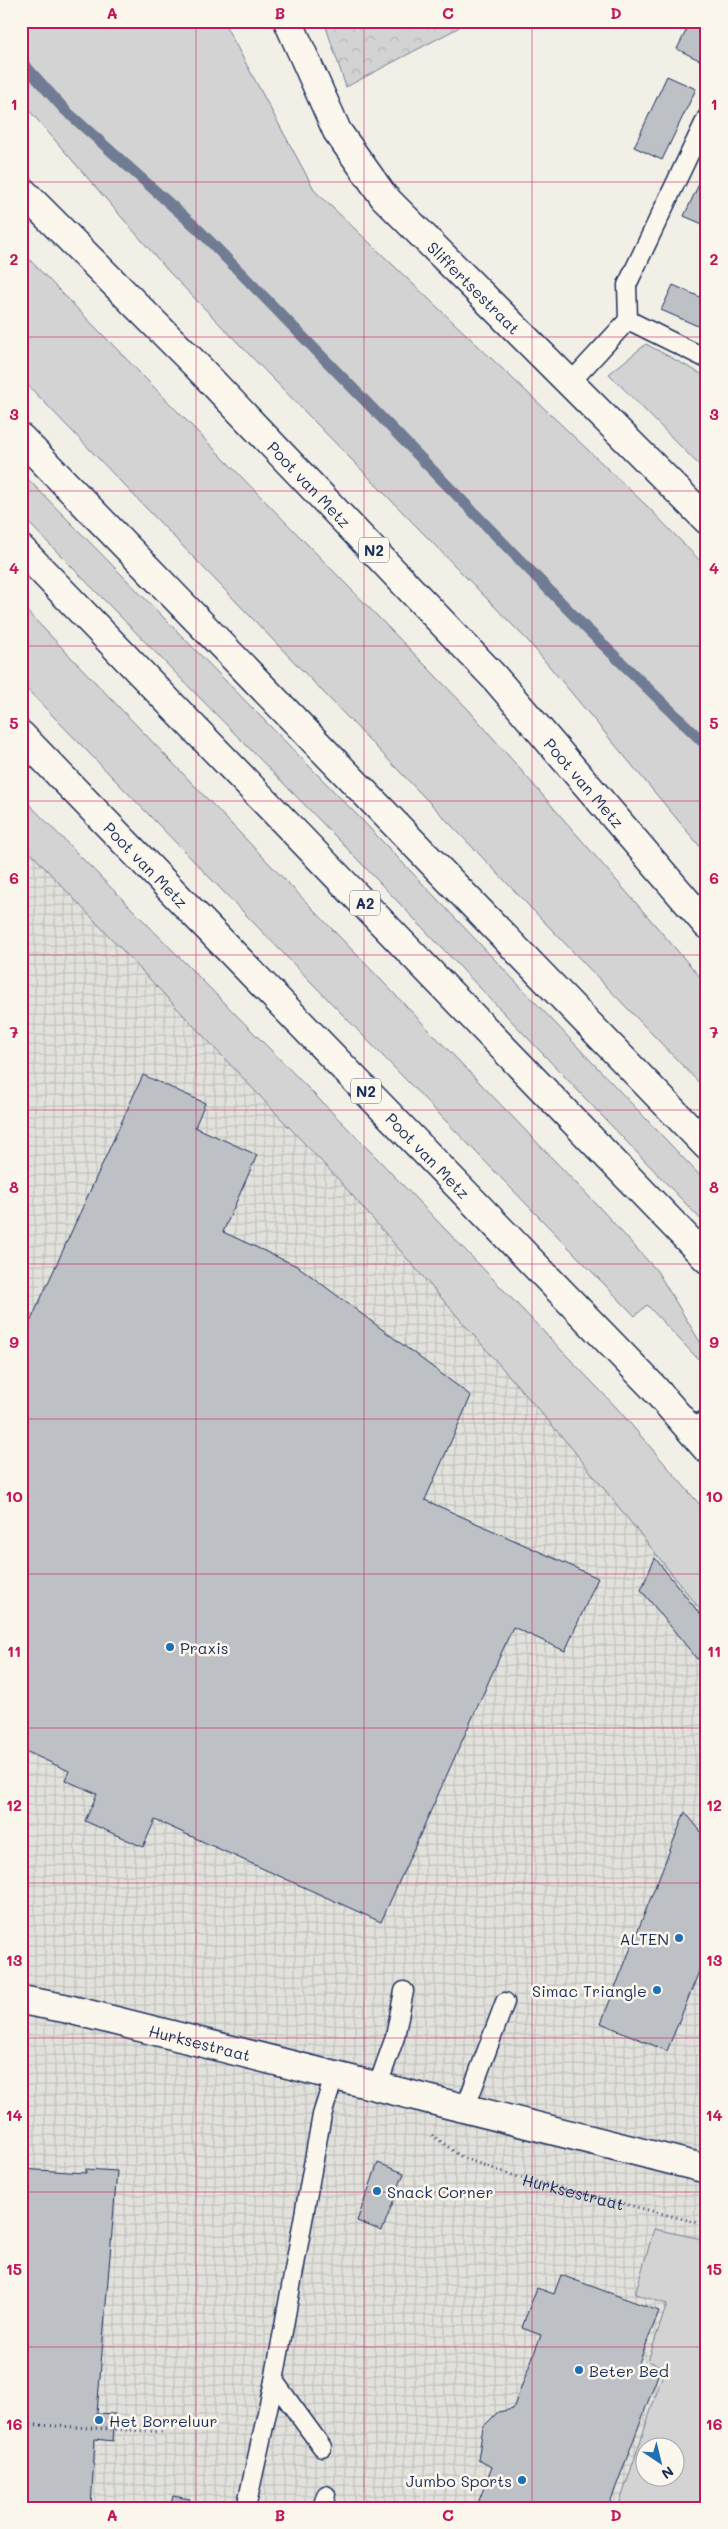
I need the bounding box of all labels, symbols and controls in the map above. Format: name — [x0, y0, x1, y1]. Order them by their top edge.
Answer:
text: A — [106, 2, 118, 23]
text: B — [275, 2, 285, 23]
text: C — [442, 2, 454, 23]
text: D — [610, 2, 622, 23]
text: 1 — [10, 93, 18, 114]
text: 1 — [710, 93, 718, 114]
street label: Sliffertsestraat — [423, 236, 525, 338]
text: 2 — [10, 248, 19, 269]
text: 2 — [710, 248, 719, 269]
text: 3 — [9, 403, 19, 424]
text: 3 — [709, 403, 719, 424]
street label: Poot van Metz — [263, 436, 356, 532]
road number: N2 — [359, 538, 389, 562]
text: 4 — [9, 557, 19, 578]
text: 4 — [709, 557, 719, 578]
text: 5 — [9, 712, 19, 733]
text: 5 — [709, 712, 719, 733]
street label: Poot van Metz — [540, 733, 629, 832]
street label: Poot van Metz — [100, 817, 193, 912]
text: 6 — [9, 867, 19, 888]
text: 6 — [709, 867, 719, 888]
road number: A2 — [350, 890, 380, 916]
text: 7 — [10, 1021, 19, 1042]
text: 7 — [710, 1021, 719, 1042]
road number: N2 — [351, 1078, 381, 1104]
street label: Poot van Metz — [382, 1108, 475, 1203]
text: 8 — [9, 1176, 19, 1197]
text: 8 — [709, 1176, 719, 1197]
text: 9 — [9, 1331, 19, 1352]
text: 9 — [709, 1331, 719, 1352]
text: 10 — [5, 1485, 23, 1506]
text: 10 — [705, 1485, 723, 1506]
place label: Praxis — [180, 1637, 229, 1658]
text: 11 — [7, 1640, 21, 1661]
text: 11 — [707, 1640, 721, 1661]
marker: Praxis — [164, 1641, 176, 1653]
text: 12 — [6, 1794, 22, 1815]
text: 12 — [706, 1794, 722, 1815]
place label: ALTEN — [620, 1928, 669, 1949]
marker: ALTEN — [673, 1932, 685, 1944]
text: 13 — [6, 1949, 23, 1970]
text: 13 — [706, 1949, 723, 1970]
place label: Simac Triangle — [532, 1980, 647, 2001]
marker: Simac Triangle — [651, 1984, 663, 1996]
street label: Hurksestraat — [147, 2019, 253, 2065]
text: 14 — [5, 2104, 23, 2125]
text: 14 — [705, 2104, 723, 2125]
street label: Hurksestraat — [520, 2168, 627, 2214]
place label: Snack Corner — [387, 2181, 494, 2202]
marker: Snack Corner — [371, 2185, 383, 2197]
text: 15 — [6, 2258, 22, 2279]
text: 15 — [706, 2258, 722, 2279]
place label: Beter Bed — [589, 2360, 669, 2381]
marker: Beter Bed — [573, 2364, 585, 2376]
place label: Het Borreluur — [109, 2410, 217, 2431]
text: 16 — [6, 2413, 23, 2434]
text: 16 — [706, 2413, 723, 2434]
marker: Het Borreluur — [93, 2414, 105, 2426]
north arrow — [636, 2436, 686, 2486]
text: N — [658, 2462, 678, 2484]
place label: Jumbo Sports — [406, 2470, 512, 2491]
marker: Jumbo Sports — [516, 2474, 528, 2486]
text: A — [106, 2504, 118, 2525]
text: B — [275, 2504, 285, 2525]
text: C — [442, 2504, 454, 2525]
text: D — [610, 2504, 622, 2525]

